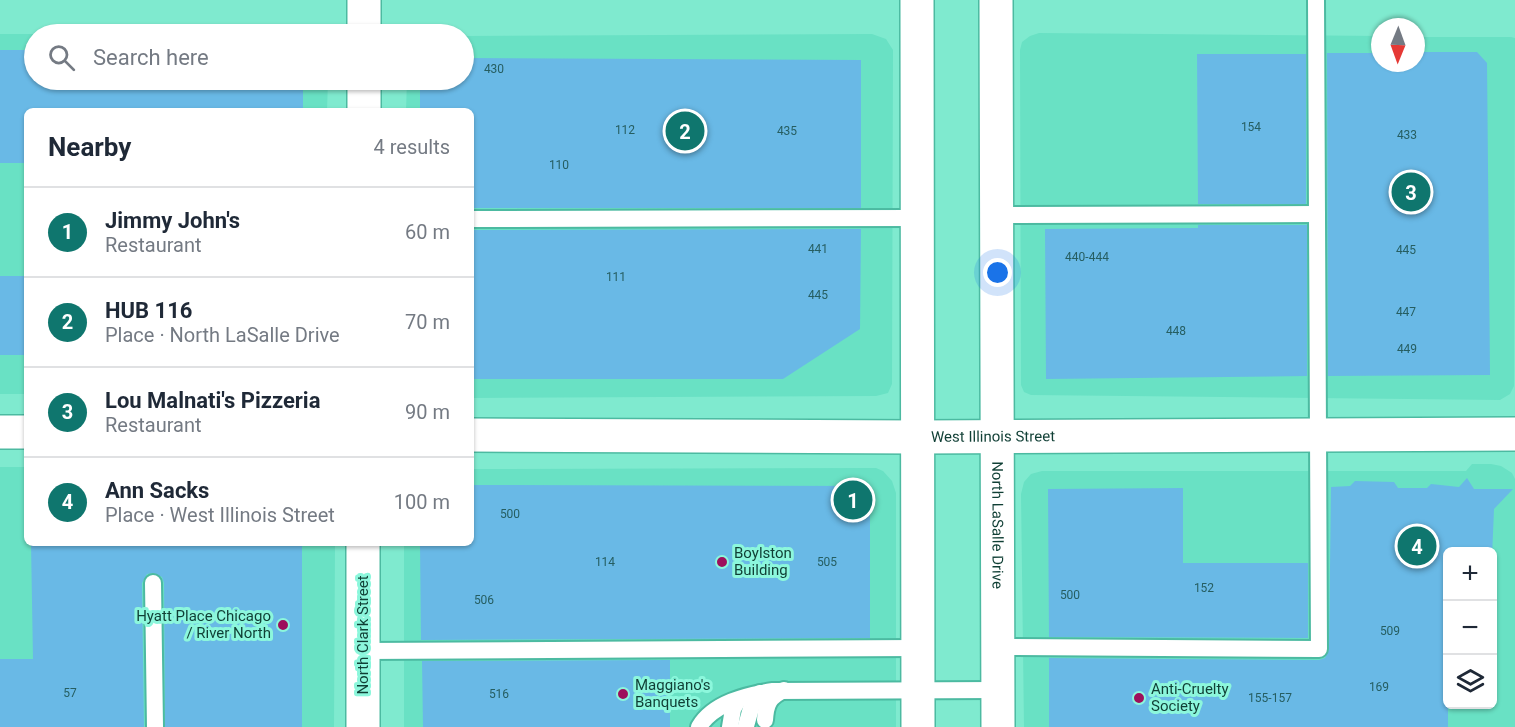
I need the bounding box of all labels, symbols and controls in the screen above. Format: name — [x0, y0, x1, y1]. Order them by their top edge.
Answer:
north arrow — [1371, 18, 1425, 72]
search box — [24, 24, 474, 90]
icon: search — [45, 41, 78, 74]
text: Search here — [93, 45, 209, 70]
house number: 430 — [484, 62, 504, 76]
pin: 2 — [666, 108, 704, 154]
house number: 154 — [1241, 120, 1261, 134]
house number: 112 — [615, 123, 635, 137]
house number: 435 — [777, 124, 797, 138]
house number: 433 — [1397, 128, 1417, 142]
text: Nearby — [48, 132, 131, 162]
text: 4 results — [374, 135, 450, 159]
house number: 110 — [549, 158, 569, 172]
pin: 3 — [1392, 170, 1430, 214]
text: Jimmy John's — [105, 208, 240, 233]
text: 1 — [62, 220, 73, 244]
text: 60 m — [405, 220, 450, 244]
text: Restaurant — [105, 233, 202, 257]
house number: 441 — [808, 242, 828, 256]
house number: 445 — [1396, 243, 1416, 257]
house number: 440-444 — [1065, 250, 1109, 264]
your location — [983, 258, 1012, 287]
house number: 111 — [606, 270, 626, 284]
house number: 445 — [808, 288, 828, 302]
text: HUB 116 — [105, 298, 192, 323]
house number: 447 — [1396, 305, 1416, 319]
text: 2 — [62, 310, 73, 334]
text: 70 m — [405, 310, 450, 334]
text: Place · North LaSalle Drive — [105, 323, 340, 347]
house number: 448 — [1166, 324, 1186, 338]
house number: 449 — [1397, 342, 1417, 356]
text: Lou Malnati's Pizzeria — [105, 388, 320, 413]
text: 3 — [62, 400, 73, 424]
text: 90 m — [405, 400, 450, 424]
text: Restaurant — [105, 413, 202, 437]
street label: West Illinois Street — [931, 427, 1055, 446]
street label: North LaSalle Drive — [988, 461, 1007, 589]
text: Ann Sacks — [105, 478, 209, 503]
pin: 1 — [834, 478, 872, 522]
text: 4 — [62, 490, 73, 514]
text: 100 m — [394, 490, 450, 514]
text: Place · West Illinois Street — [105, 503, 335, 527]
house number: 500 — [500, 507, 520, 521]
pin: 4 — [1398, 524, 1436, 568]
place label: Boylston Building — [734, 544, 792, 579]
map controls — [1443, 547, 1497, 709]
button: + — [1443, 547, 1497, 601]
house number: 114 — [595, 555, 615, 569]
marker: Boylston Building — [715, 555, 729, 569]
house number: 505 — [817, 555, 837, 569]
street label: North Clark Street — [354, 575, 372, 695]
house number: 152 — [1194, 581, 1214, 595]
house number: 500 — [1060, 588, 1080, 602]
house number: 506 — [474, 593, 494, 607]
button: − — [1443, 601, 1497, 655]
place label: Hyatt Place Chicago / River North — [136, 607, 271, 642]
marker: Hyatt Place Chicago / River North — [276, 618, 290, 632]
house number: 509 — [1380, 624, 1400, 638]
button: layers — [1443, 655, 1497, 709]
place label: Maggiano's Banquets — [635, 676, 711, 711]
place label: Anti-Cruelty Society — [1151, 680, 1229, 715]
house number: 169 — [1369, 680, 1389, 694]
house number: 57 — [63, 686, 77, 700]
house number: 516 — [489, 687, 509, 701]
marker: Maggiano's Banquets — [616, 687, 630, 701]
marker: Anti-Cruelty Society — [1132, 691, 1146, 705]
house number: 155-157 — [1248, 691, 1292, 705]

